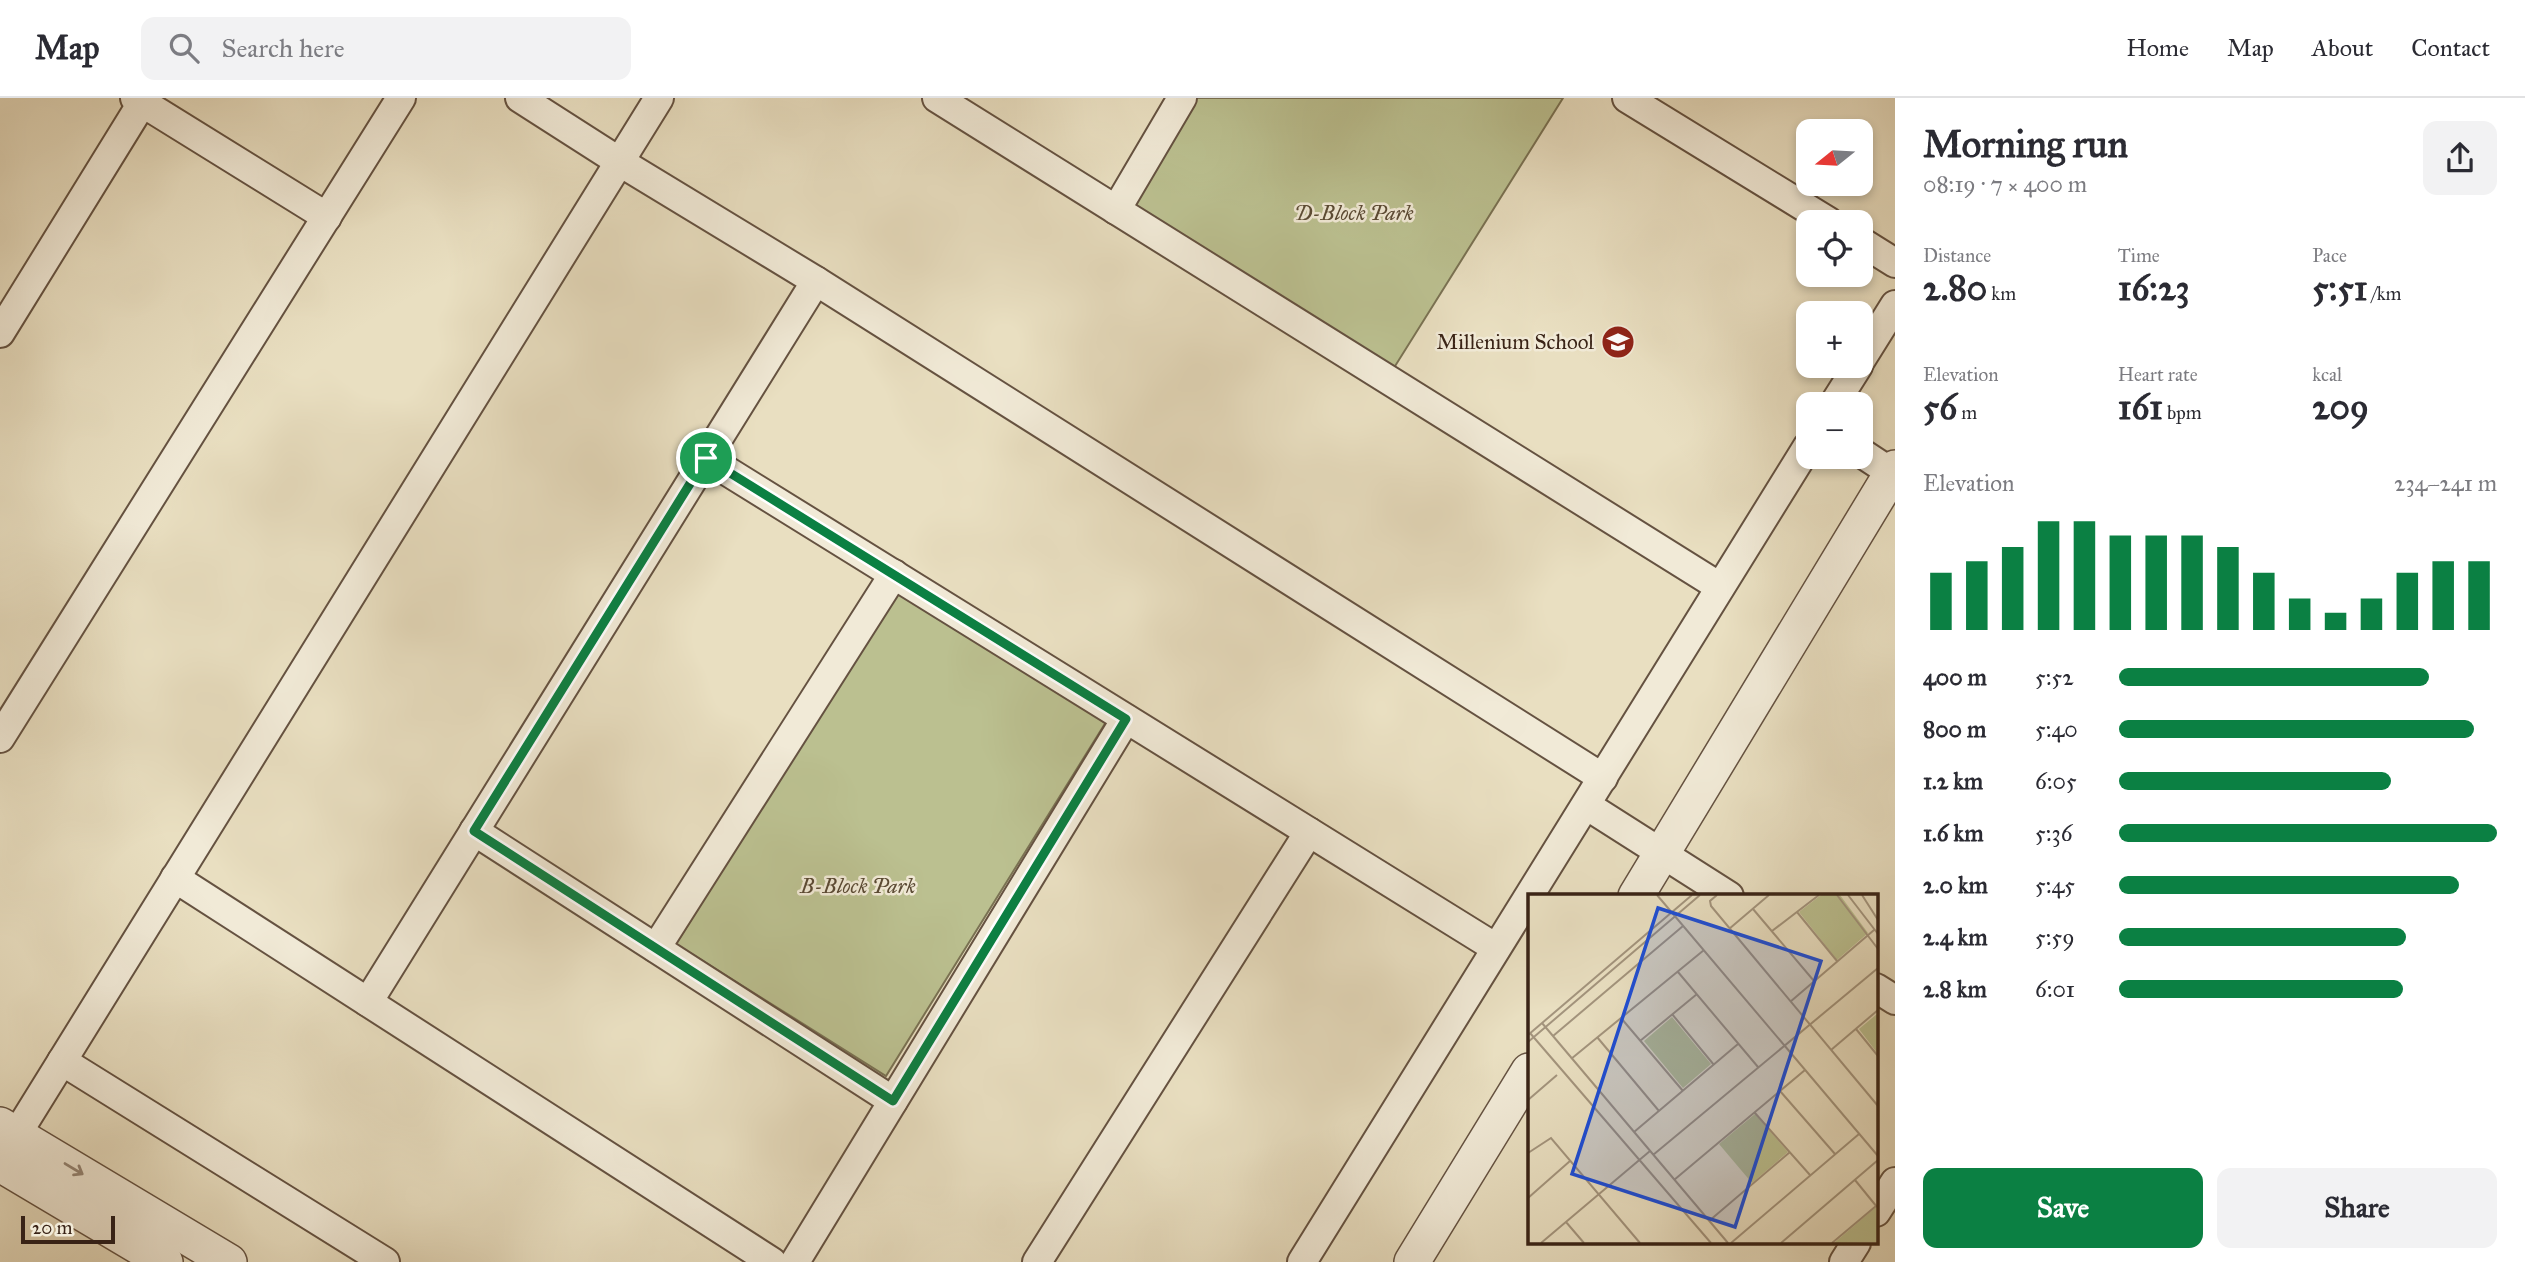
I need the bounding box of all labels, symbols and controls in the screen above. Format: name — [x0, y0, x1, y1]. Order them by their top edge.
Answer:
search box — [141, 17, 631, 80]
text: Map — [35, 28, 99, 68]
icon: search — [165, 29, 203, 67]
text: Search here — [221, 32, 345, 64]
text: Home — [2126, 33, 2189, 63]
text: Map — [2227, 33, 2274, 63]
text: About — [2312, 33, 2373, 63]
text: Contact — [2411, 33, 2490, 63]
north arrow — [1796, 119, 1872, 196]
map controls — [1796, 119, 1873, 469]
text: Morning run — [1923, 121, 2128, 167]
button: share — [2423, 121, 2497, 195]
text: 08:19 · 7 × 400 m — [1923, 170, 2087, 198]
park label: D-Block Park — [1294, 200, 1414, 226]
button: locate — [1796, 210, 1873, 287]
text: Distance — [1923, 244, 1991, 267]
text: Time — [2118, 244, 2160, 267]
text: Pace — [2312, 244, 2347, 267]
text: 2.80 — [1923, 267, 1987, 310]
text: 16:23 — [2118, 267, 2189, 310]
text: 5:51 — [2312, 267, 2368, 310]
text: km — [1987, 282, 2016, 305]
text: /km — [2368, 282, 2402, 305]
button: + — [1796, 301, 1873, 378]
school or university icon: Millenium School — [1599, 323, 1637, 361]
place label: Millenium School — [1437, 329, 1594, 355]
text: Elevation — [1923, 363, 1998, 386]
text: Heart rate — [2118, 363, 2198, 386]
text: kcal — [2312, 363, 2342, 386]
text: 56 — [1923, 386, 1957, 429]
text: 161 — [2118, 386, 2163, 429]
text: 209 — [2312, 386, 2369, 429]
button: − — [1796, 392, 1873, 469]
text: m — [1957, 401, 1977, 424]
text: bpm — [2163, 401, 2202, 424]
pin — [676, 428, 736, 488]
icon: arrive — [687, 439, 725, 477]
text: Elevation — [1923, 469, 2014, 497]
text: 234–241 m — [2394, 469, 2497, 497]
text: 400 m — [1923, 663, 1987, 691]
text: 5:52 — [2035, 663, 2074, 691]
text: 800 m — [1923, 715, 1986, 743]
text: 5:40 — [2035, 715, 2078, 743]
text: 1.2 km — [1923, 767, 1983, 795]
text: 6:05 — [2035, 767, 2077, 795]
text: 1.6 km — [1923, 819, 1984, 847]
text: 5:36 — [2035, 819, 2072, 847]
text: 2.0 km — [1923, 871, 1988, 899]
text: 5:45 — [2035, 871, 2075, 899]
park label: B-Block Park — [799, 873, 916, 899]
inset map — [1528, 894, 1878, 1244]
text: 2.4 km — [1923, 923, 1988, 951]
text: 5:59 — [2035, 923, 2075, 951]
text: 2.8 km — [1923, 975, 1987, 1003]
text: 6:01 — [2035, 975, 2075, 1003]
one-way arrow — [64, 1162, 84, 1176]
button: Save — [1923, 1168, 2203, 1248]
button: Share — [2217, 1168, 2497, 1248]
scale bar — [21, 1213, 116, 1245]
text: 20 m — [32, 1216, 73, 1239]

